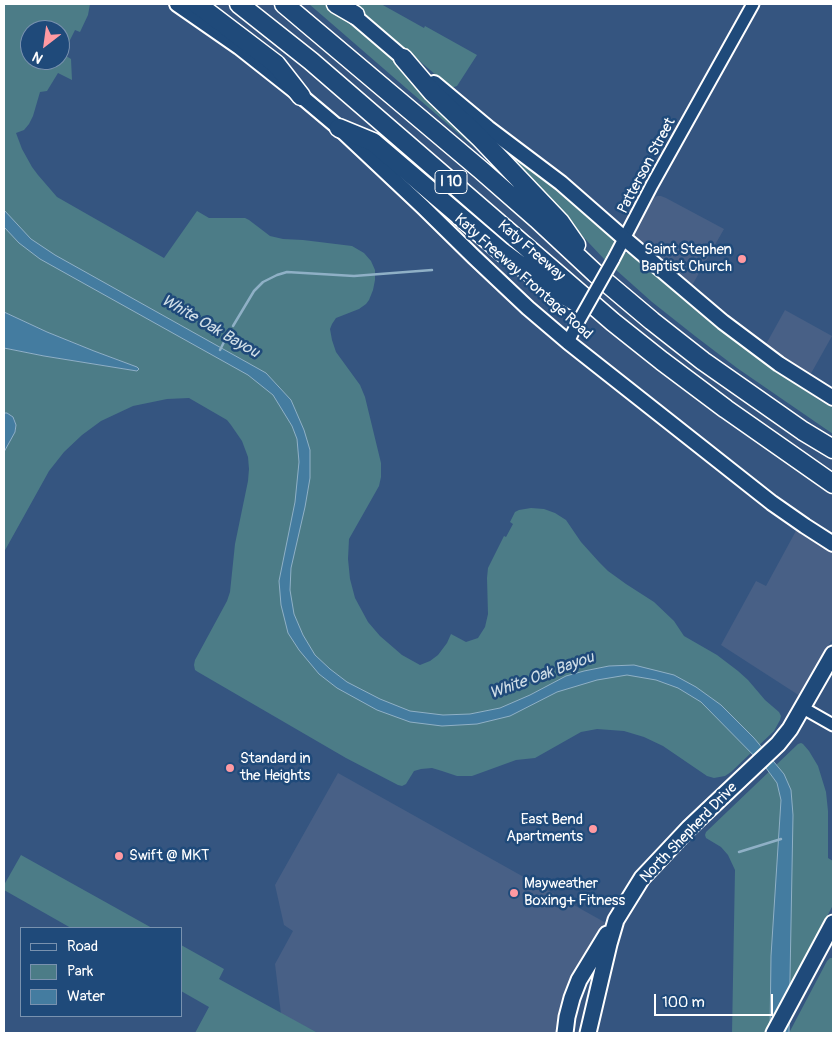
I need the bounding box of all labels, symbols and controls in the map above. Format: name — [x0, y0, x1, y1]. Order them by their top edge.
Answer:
north arrow — [20, 20, 70, 70]
text: N — [29, 48, 46, 67]
street label: Patterson Street — [614, 115, 680, 217]
road number: I 10 — [435, 170, 467, 193]
street label: Katy Freeway Frontage Road — [450, 210, 596, 344]
street label: Katy Freeway — [494, 217, 568, 285]
place label: Saint Stephen Baptist Church — [641, 241, 732, 276]
marker: Saint Stephen Baptist Church — [736, 253, 748, 265]
water label: White Oak Bayou — [158, 291, 262, 363]
water label: White Oak Bayou — [487, 648, 597, 704]
place label: Standard in the Heights — [240, 750, 311, 785]
marker: Standard in the Heights — [224, 762, 236, 774]
street label: North Shepherd Drive — [637, 779, 741, 887]
place label: East Bend Apartments — [506, 811, 583, 846]
marker: East Bend Apartments — [587, 823, 599, 835]
place label: Swift @ MKT — [129, 847, 209, 865]
marker: Swift @ MKT — [113, 850, 125, 862]
place label: Mayweather Boxing+ Fitness — [524, 875, 625, 910]
marker: Mayweather Boxing+ Fitness — [508, 887, 520, 899]
legend — [20, 927, 182, 1017]
text: Road — [67, 937, 98, 956]
text: Park — [67, 962, 93, 981]
scale bar — [657, 984, 776, 1016]
text: Water — [67, 987, 105, 1006]
text: 100 m — [662, 993, 705, 1012]

